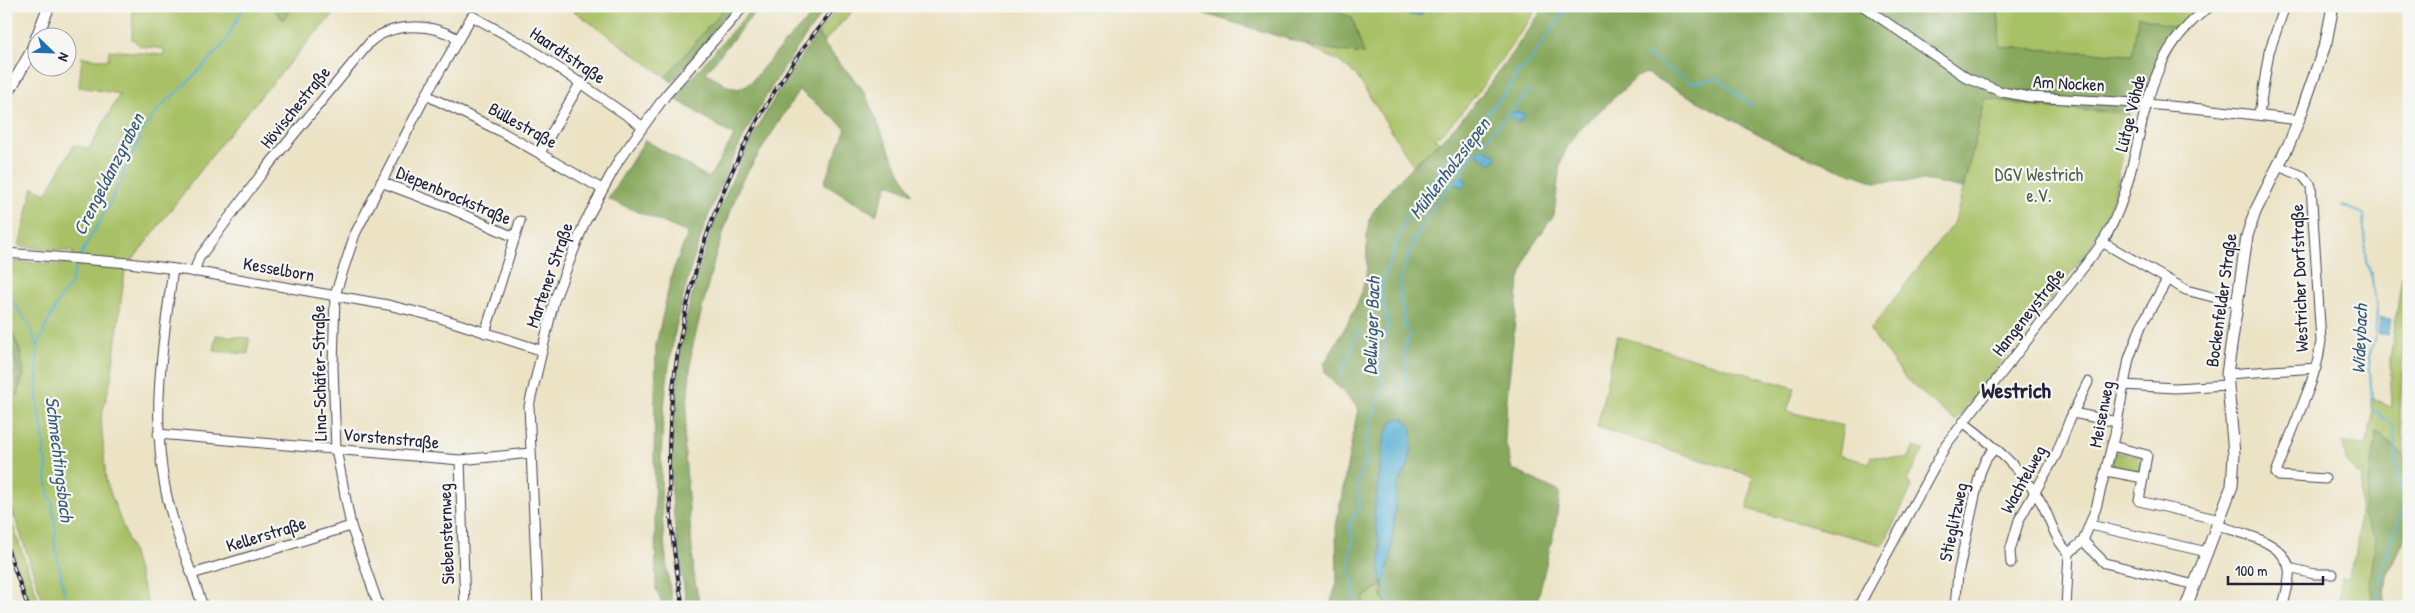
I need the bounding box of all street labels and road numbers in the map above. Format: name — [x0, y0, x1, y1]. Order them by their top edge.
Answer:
street label: Haardtstraße — [525, 20, 611, 90]
street label: Hövischestraße — [254, 61, 336, 153]
street label: Am Nocken — [2033, 69, 2105, 97]
street label: Lütge Vöhde — [2108, 72, 2152, 154]
street label: Büllestraße — [484, 96, 562, 154]
street label: Diepenbrockstraße — [393, 160, 515, 230]
street label: Westricher Dorfstraße — [2284, 204, 2314, 352]
street label: Martener Straße — [519, 219, 579, 331]
street label: Bockenfelder Straße — [2199, 231, 2243, 369]
street label: Kesselborn — [241, 250, 317, 288]
street label: Hangeneystraße — [1986, 263, 2070, 361]
street label: Lina-Schäfer-Straße — [305, 305, 333, 441]
street label: Meisenweg — [2082, 378, 2120, 450]
street label: Vorstenstraße — [342, 421, 440, 455]
street label: Wachtelweg — [1994, 440, 2052, 518]
street label: Stieglitzweg — [1932, 480, 1974, 564]
street label: Siebensternweg — [432, 483, 460, 585]
street label: Kellerstraße — [223, 510, 309, 558]

